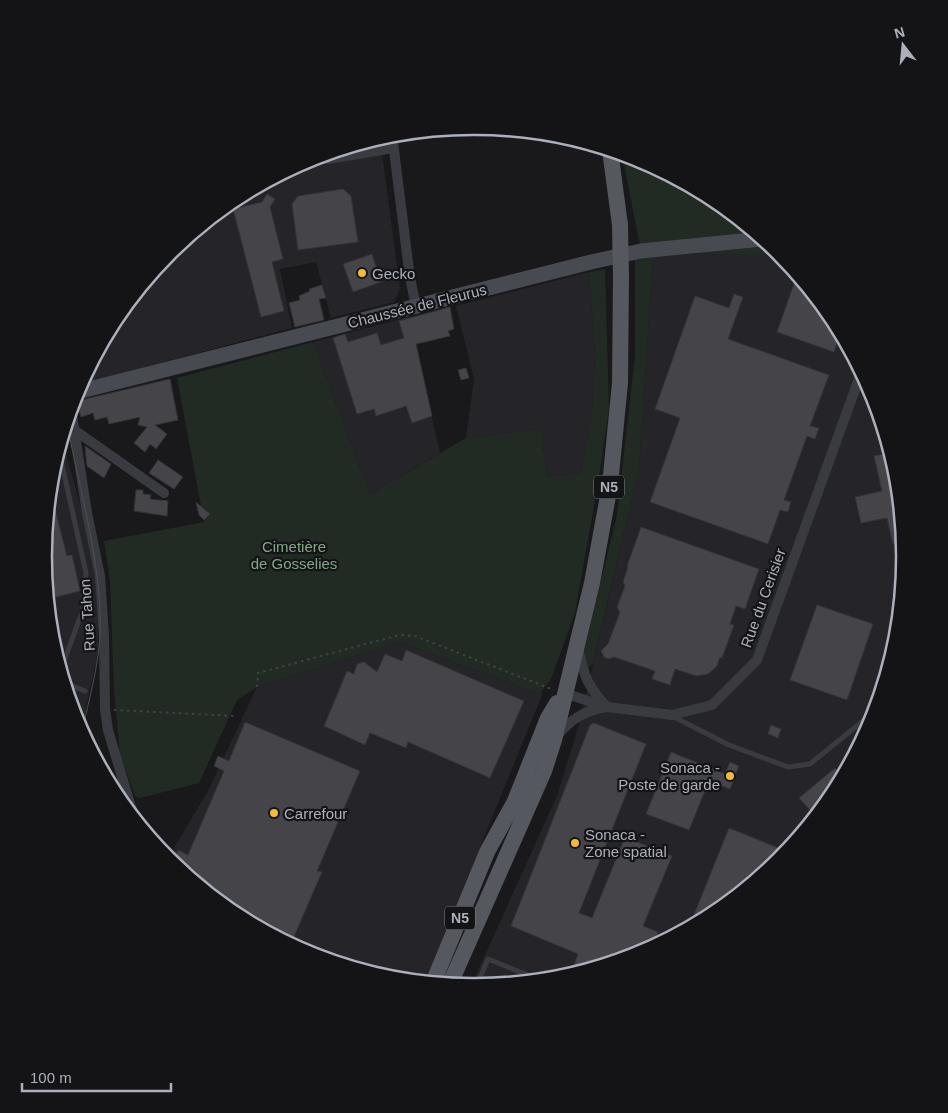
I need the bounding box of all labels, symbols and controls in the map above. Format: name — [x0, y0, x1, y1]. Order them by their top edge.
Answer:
north arrow — [878, 20, 928, 70]
text: N — [892, 23, 906, 42]
place label: Gecko — [372, 265, 415, 282]
marker: Gecko — [356, 267, 368, 279]
street label: Chaussée de Fleurus — [346, 281, 488, 331]
road number: N5 — [594, 476, 624, 498]
park label: Cimetière de Gosselies — [251, 538, 337, 572]
street label: Rue du Cerisier — [737, 546, 789, 650]
street label: Rue Tahon — [76, 578, 98, 652]
place label: Sonaca - Poste de garde — [618, 759, 720, 793]
marker: Sonaca - Poste de garde — [724, 770, 736, 782]
place label: Carrefour — [284, 805, 347, 822]
marker: Carrefour — [268, 807, 280, 819]
place label: Sonaca - Zone spatial — [585, 826, 667, 860]
marker: Sonaca - Zone spatial — [569, 837, 581, 849]
road number: N5 — [445, 906, 475, 930]
scale bar — [22, 1060, 171, 1092]
text: 100 m — [30, 1069, 72, 1086]

